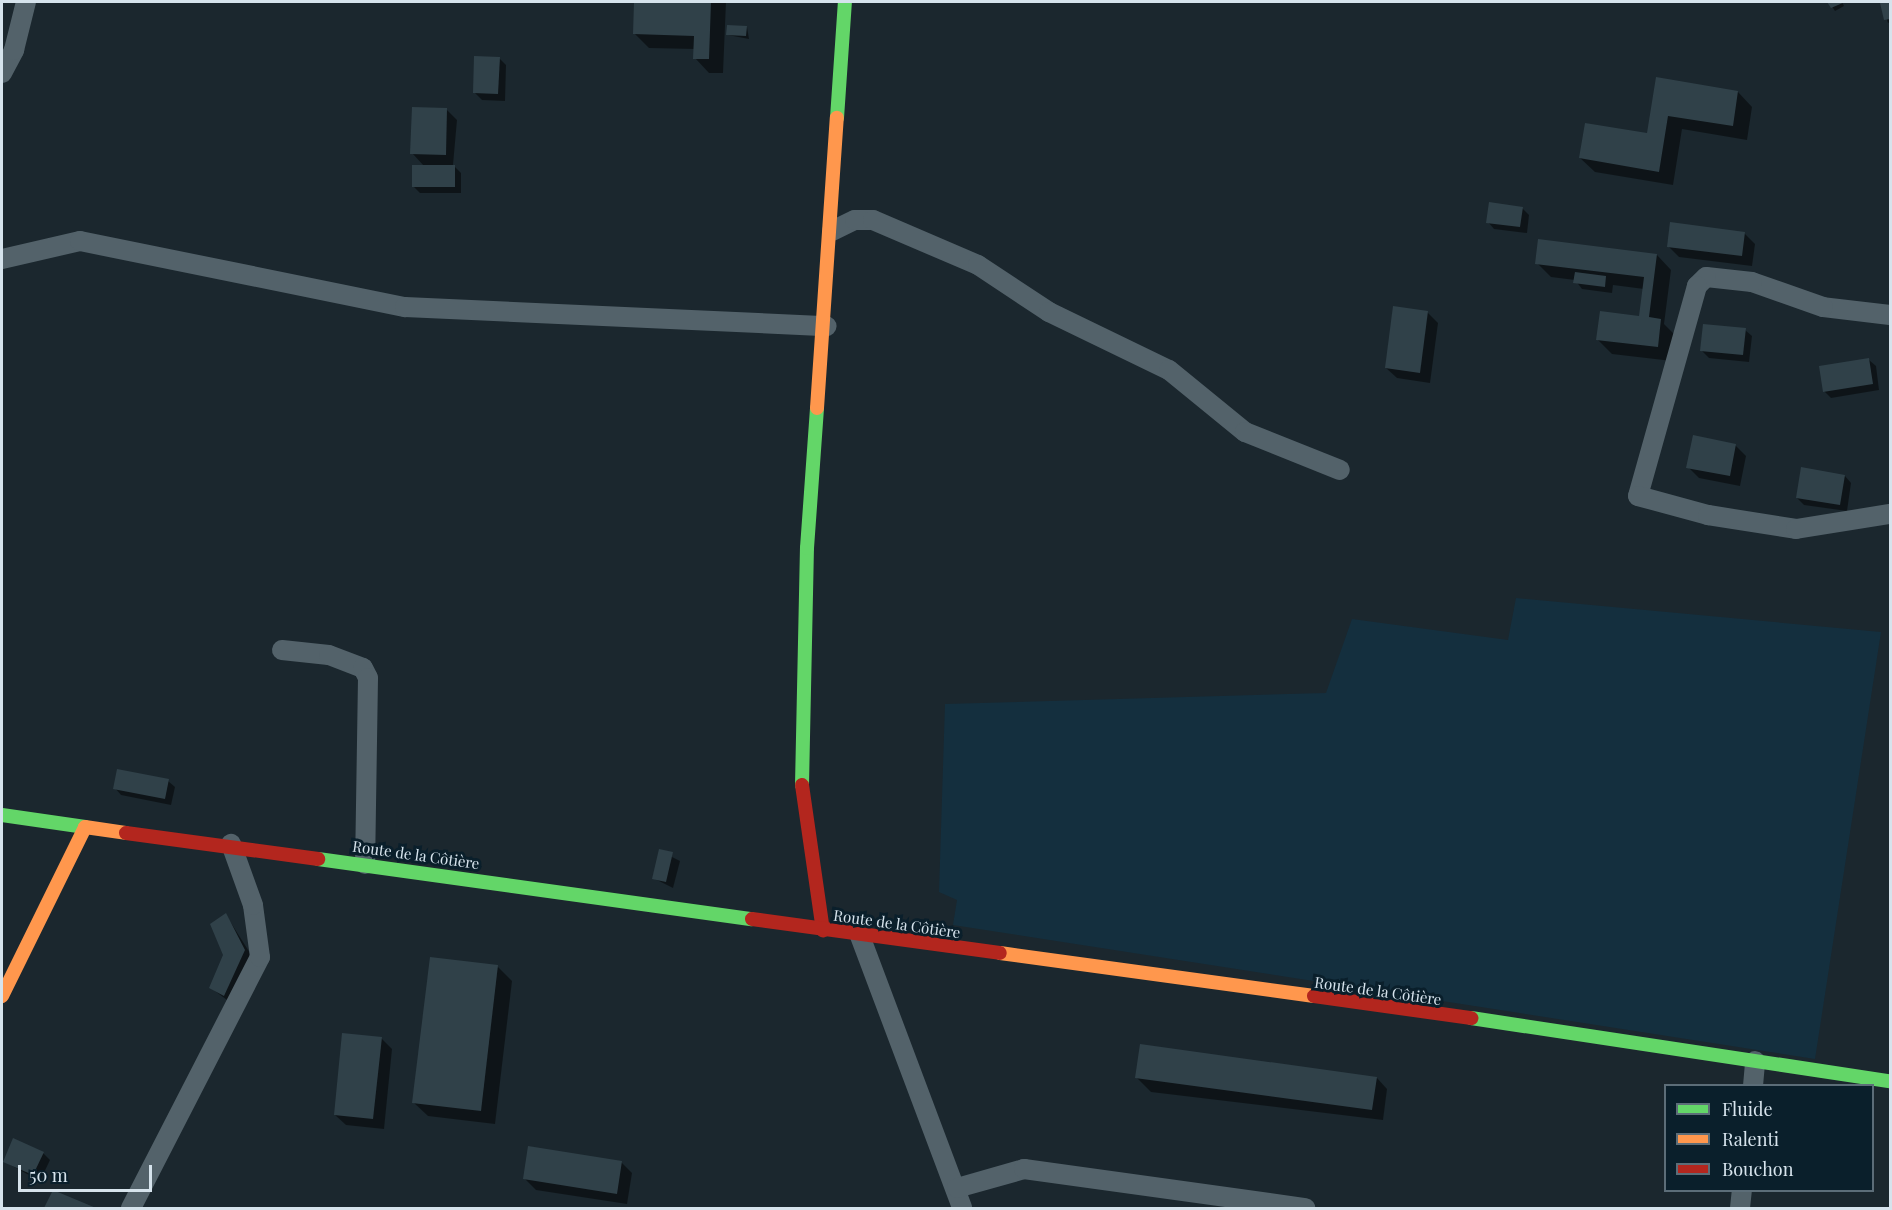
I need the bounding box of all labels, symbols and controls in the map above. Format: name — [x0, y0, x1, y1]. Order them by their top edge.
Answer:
street label: Route de la Côtière — [351, 837, 481, 873]
street label: Route de la Côtière — [832, 906, 962, 942]
street label: Route de la Côtière — [1313, 973, 1443, 1009]
legend — [1664, 1084, 1874, 1192]
text: Fluide — [1722, 1097, 1773, 1121]
text: Ralenti — [1722, 1127, 1779, 1151]
scale bar — [21, 1153, 154, 1191]
text: Bouchon — [1722, 1157, 1793, 1181]
text: 50 m — [29, 1163, 68, 1187]

